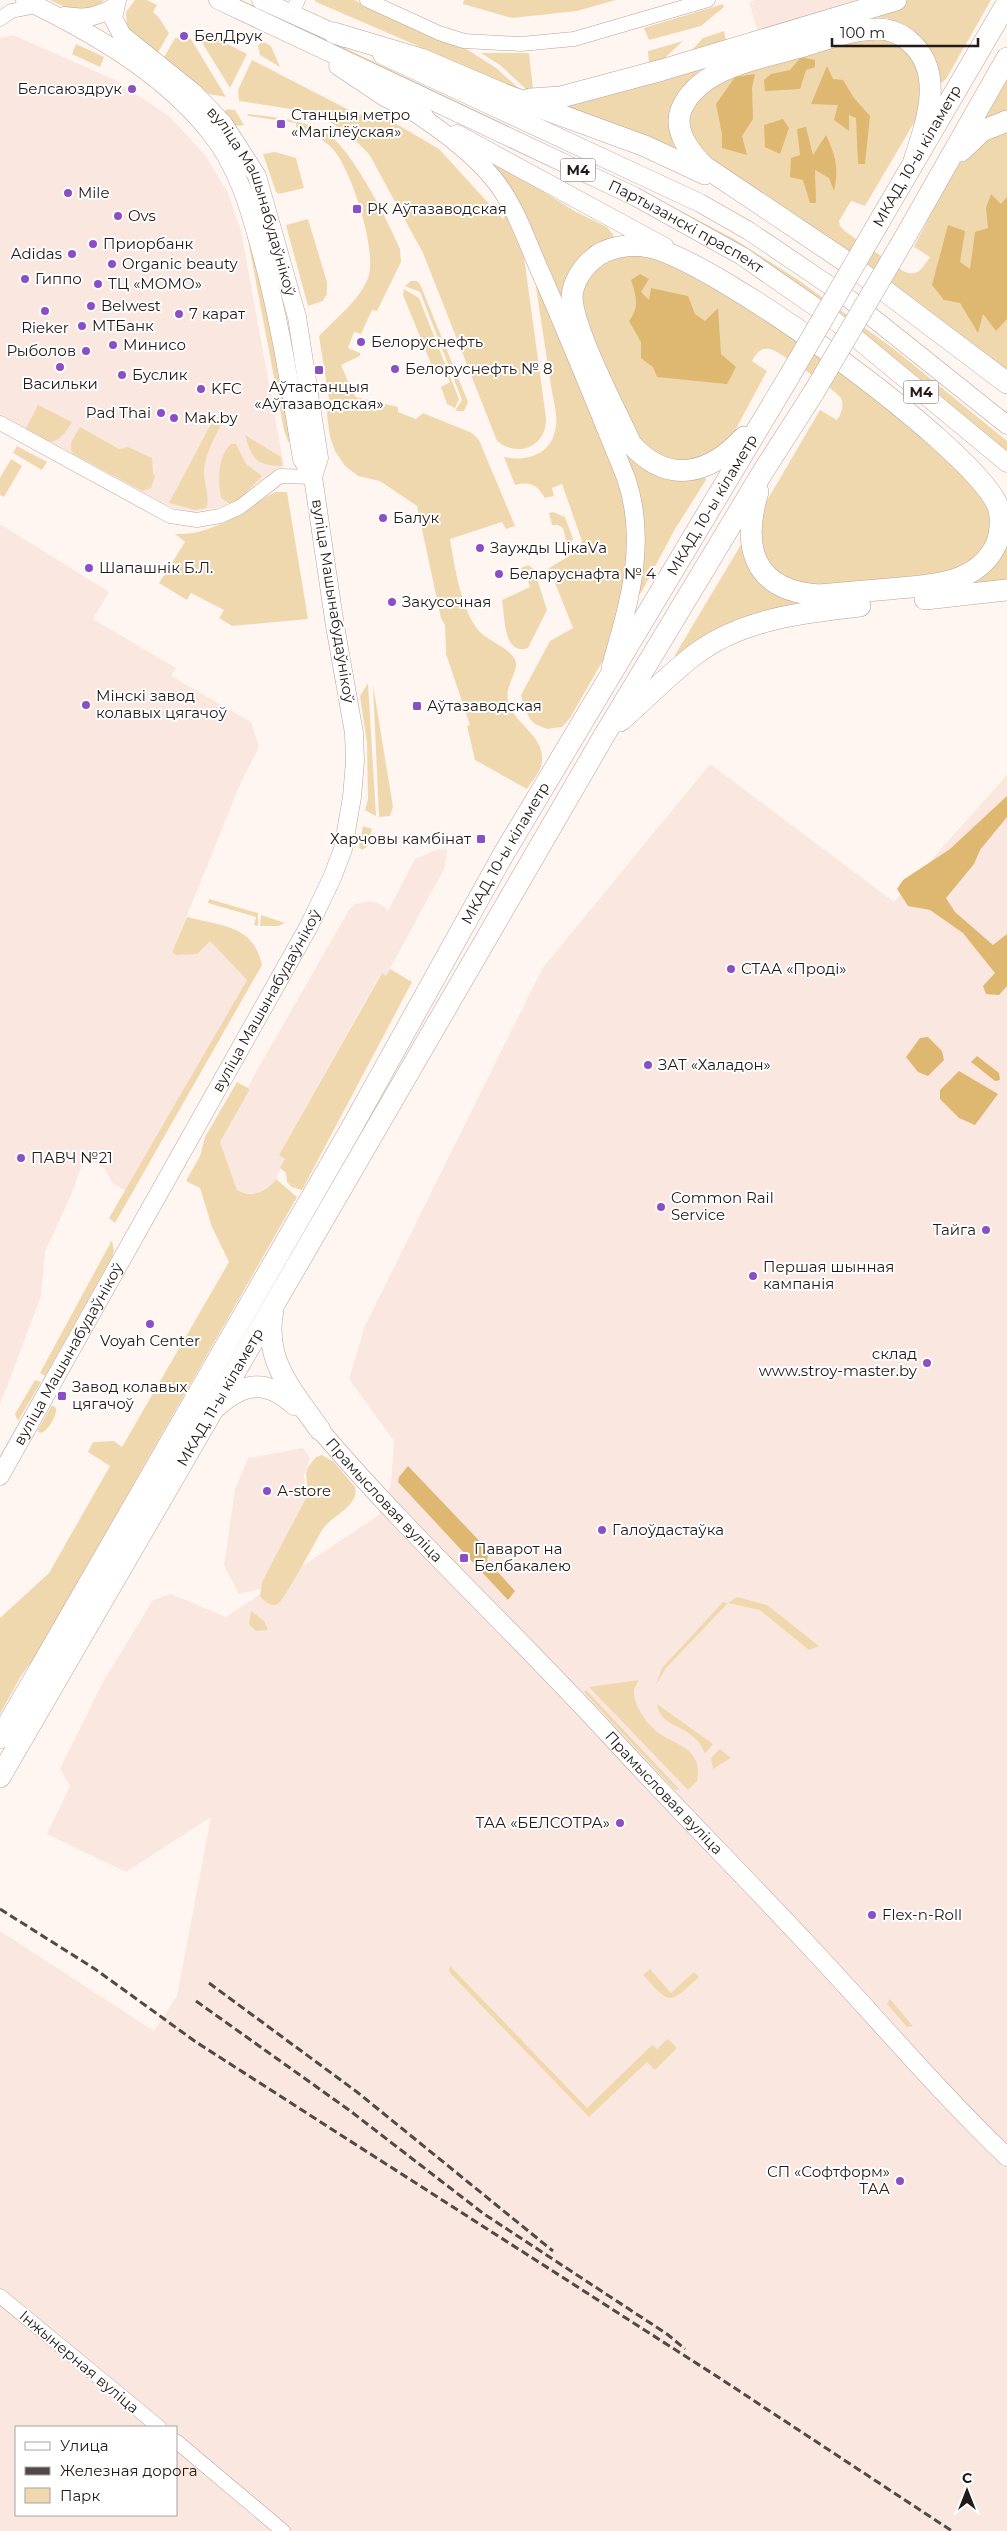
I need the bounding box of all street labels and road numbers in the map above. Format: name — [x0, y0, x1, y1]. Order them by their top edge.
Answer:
street label: МКАД, 10-ы кіламетр — [868, 81, 965, 230]
street label: вуліца Машынабудаўнікоў — [203, 102, 301, 299]
road number: М4 — [560, 158, 596, 182]
street label: Партызанскі праспект — [605, 175, 768, 278]
road number: М4 — [904, 381, 938, 404]
street label: МКАД, 10-ы кіламетр — [662, 431, 761, 579]
street label: вуліца Машынабудаўнікоў — [308, 498, 359, 705]
street label: МКАД, 10-ы кіламетр — [457, 778, 553, 927]
street label: вуліца Машынабудаўнікоў — [208, 905, 325, 1095]
street label: вуліца Машынабудаўнікоў — [9, 1258, 127, 1448]
street label: МКАД, 11-ы кіламетр — [172, 1325, 267, 1469]
street label: Прамысловая вуліца — [322, 1434, 447, 1566]
street label: Прамысловая вуліца — [601, 1727, 727, 1858]
street label: Інжынерная вуліца — [16, 2306, 143, 2417]

